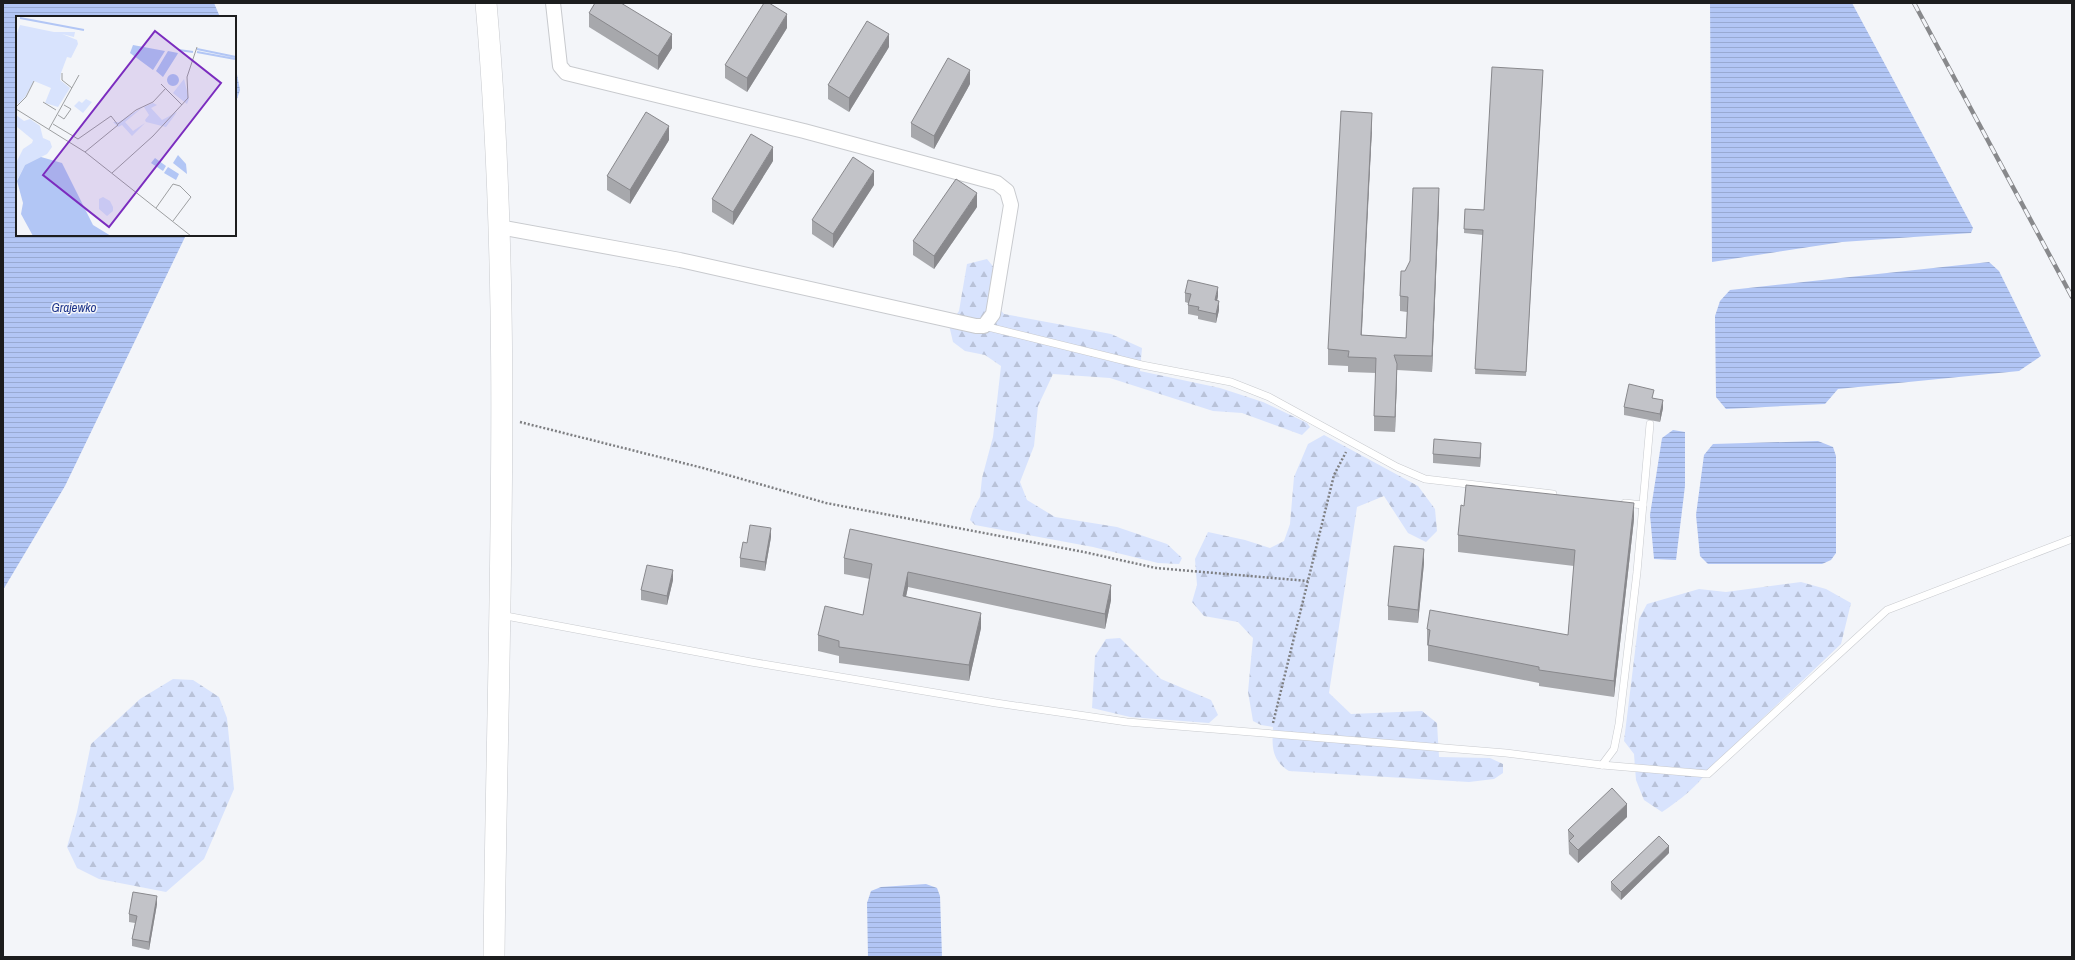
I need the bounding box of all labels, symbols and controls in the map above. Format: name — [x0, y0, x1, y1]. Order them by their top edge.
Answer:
inset map — [16, 16, 236, 236]
water label: Grajewko — [51, 299, 97, 316]

